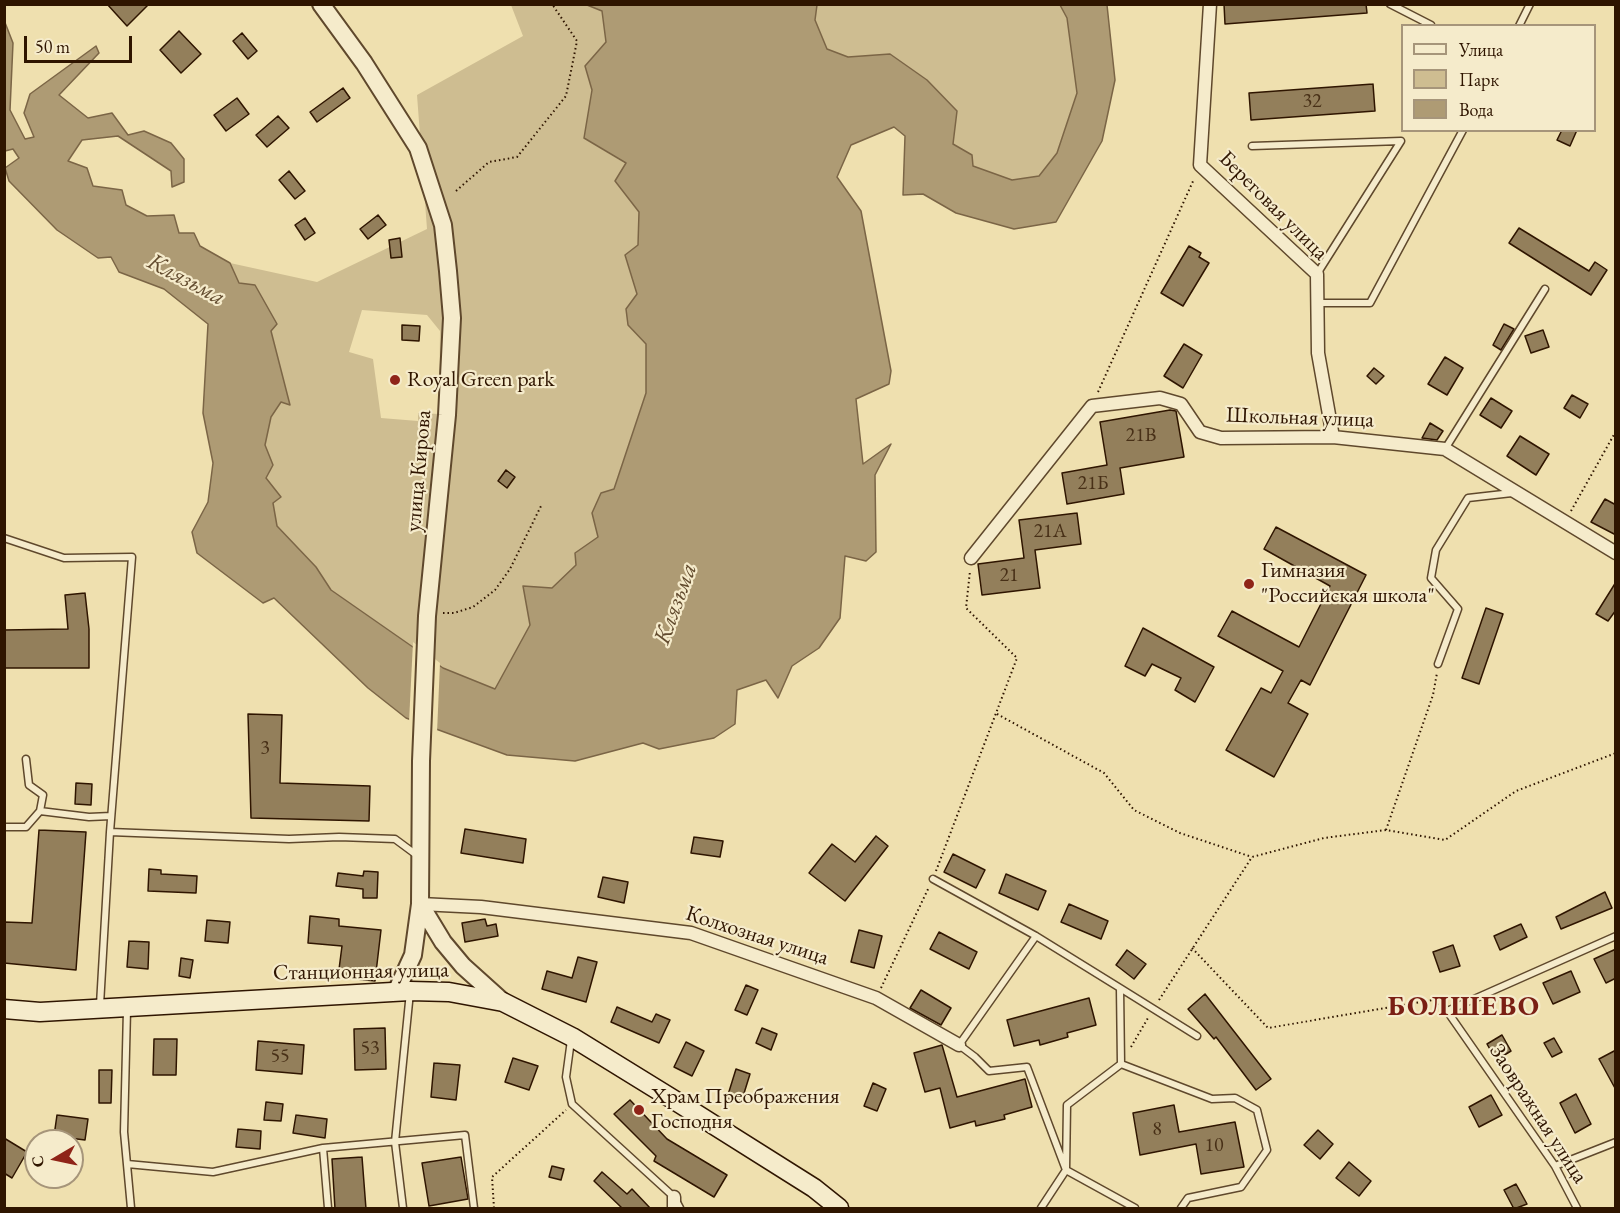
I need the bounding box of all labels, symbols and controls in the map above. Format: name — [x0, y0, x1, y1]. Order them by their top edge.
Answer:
scale bar — [27, 24, 135, 62]
legend — [1401, 24, 1596, 132]
text: 50 m — [35, 35, 70, 58]
text: Улица — [1459, 38, 1503, 61]
text: Парк — [1459, 68, 1499, 91]
house number: 32 — [1302, 90, 1322, 114]
text: Вода — [1459, 98, 1493, 121]
street label: Береговая улица — [1213, 146, 1333, 266]
water label: Клязьма — [142, 248, 230, 312]
place label: Royal Green park — [407, 367, 555, 393]
marker: Royal Green park — [388, 373, 402, 387]
street label: Школьная улица — [1226, 402, 1374, 434]
street label: улица Кирова — [401, 409, 437, 533]
house number: 21В — [1126, 424, 1156, 448]
house number: 21Б — [1078, 472, 1108, 496]
house number: 21А — [1033, 520, 1067, 544]
place label: Гимназия "Российская школа" — [1261, 558, 1435, 610]
water label: Клязьма — [648, 560, 704, 648]
house number: 21 — [999, 564, 1019, 588]
marker: Гимназия "Российская школа" — [1242, 577, 1256, 591]
house number: 3 — [260, 737, 270, 761]
street label: Колхозная улица — [682, 900, 832, 972]
street label: Станционная улица — [273, 957, 449, 987]
district label: БОЛШЕВО — [1387, 990, 1541, 1024]
house number: 53 — [360, 1037, 380, 1061]
street label: Заовражная улица — [1483, 1039, 1593, 1189]
house number: 55 — [270, 1045, 290, 1069]
place label: Храм Преображения Господня — [651, 1084, 840, 1136]
marker: Храм Преображения Господня — [632, 1103, 646, 1117]
house number: 8 — [1152, 1118, 1162, 1142]
north arrow — [24, 1129, 84, 1189]
house number: 10 — [1204, 1134, 1224, 1158]
text: С — [26, 1154, 49, 1169]

